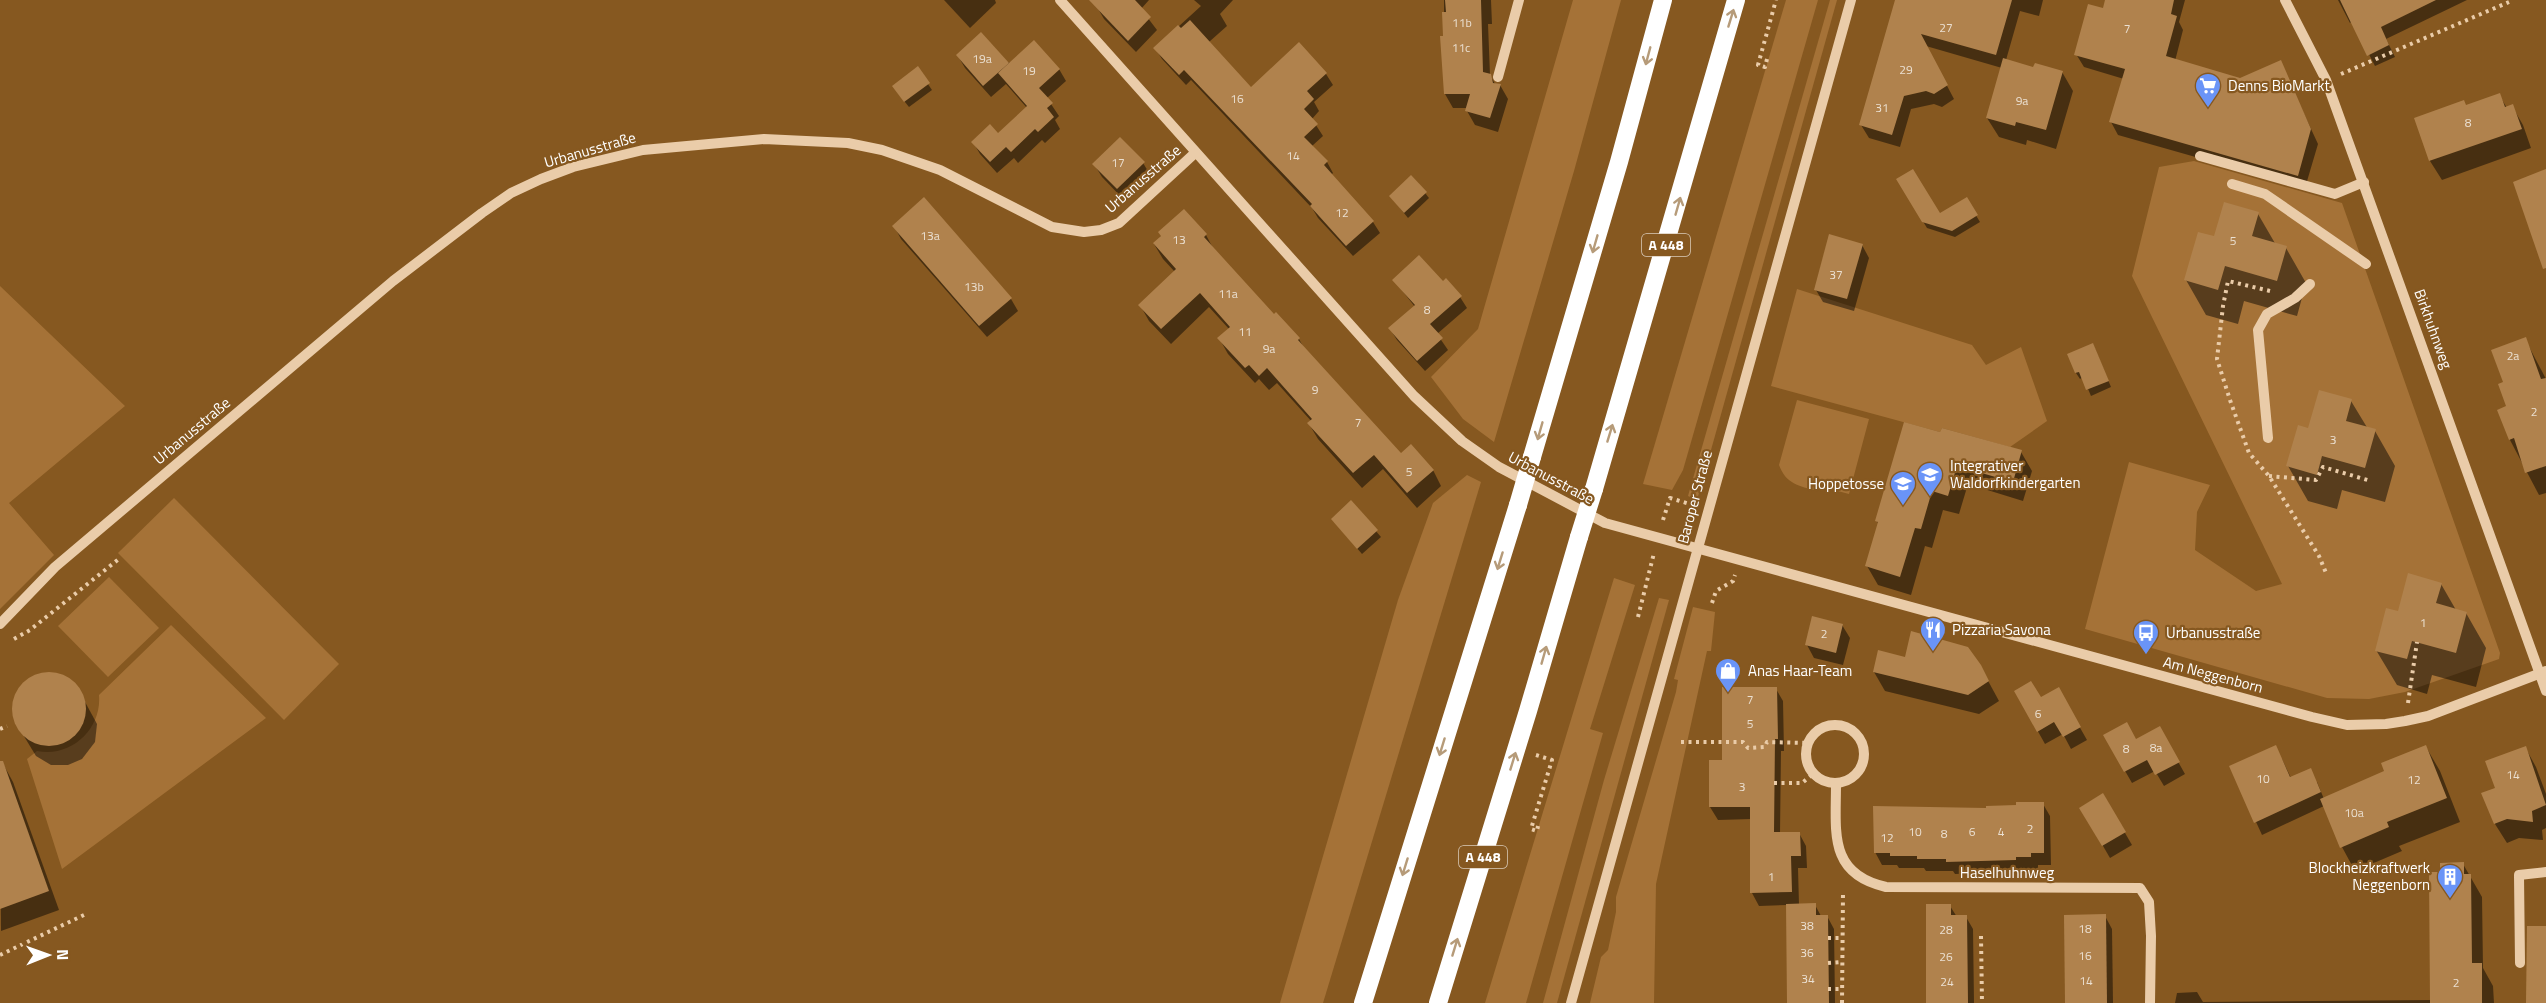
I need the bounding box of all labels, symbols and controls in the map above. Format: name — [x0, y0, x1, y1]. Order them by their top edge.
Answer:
one-way arrow — [1726, 9, 1737, 28]
house number: 11b — [1452, 13, 1472, 32]
house number: 27 — [1939, 18, 1953, 37]
house number: 7 — [2124, 19, 2130, 38]
house number: 11c — [1452, 38, 1470, 57]
one-way arrow — [1641, 47, 1653, 66]
house number: 19a — [972, 49, 992, 68]
house number: 29 — [1899, 60, 1913, 79]
house number: 19 — [1022, 61, 1036, 80]
supermarket icon: Denns BioMarkt — [2193, 71, 2223, 109]
place label: Denns BioMarkt — [2228, 74, 2330, 97]
house number: 16 — [1230, 89, 1244, 108]
house number: 9a — [2016, 91, 2028, 110]
house number: 31 — [1875, 98, 1889, 117]
house number: 8 — [2465, 113, 2472, 132]
street label: Urbanusstraße — [541, 125, 638, 174]
street label: Urbanusstraße — [1100, 139, 1186, 218]
house number: 14 — [1286, 146, 1300, 165]
house number: 17 — [1111, 153, 1125, 172]
one-way arrow — [1673, 197, 1684, 216]
house number: 12 — [1335, 203, 1349, 222]
house number: 13a — [920, 226, 940, 245]
house number: 13 — [1172, 230, 1186, 249]
house number: 5 — [2230, 231, 2237, 250]
one-way arrow — [1589, 234, 1600, 253]
road number: A 448 — [1642, 234, 1690, 256]
house number: 37 — [1829, 265, 1843, 284]
house number: 13b — [964, 277, 984, 296]
house number: 11a — [1218, 284, 1238, 303]
street label: Birkhuhnweg — [2408, 286, 2459, 372]
house number: 8 — [1424, 300, 1431, 319]
house number: 11 — [1238, 322, 1252, 341]
house number: 9a — [1263, 339, 1275, 358]
house number: 2a — [2507, 346, 2519, 365]
house number: 9 — [1312, 380, 1319, 399]
street label: Urbanusstraße — [148, 391, 235, 470]
house number: 2 — [2531, 402, 2537, 421]
house number: 7 — [1355, 413, 1361, 432]
one-way arrow — [1534, 421, 1545, 440]
one-way arrow — [1605, 424, 1616, 443]
house number: 3 — [2330, 430, 2336, 449]
street label: Urbanusstraße — [1504, 445, 1598, 510]
street label: Baroper Straße — [1671, 448, 1718, 546]
place label: Integrativer Waldorfkindergarten — [1950, 454, 2081, 494]
school or university icon: Integrativer Waldorfkindergarten — [1915, 460, 1945, 498]
house number: 5 — [1406, 462, 1413, 481]
school or university icon: Hoppetosse — [1888, 469, 1918, 507]
place label: Hoppetosse — [1808, 472, 1884, 495]
one-way arrow — [1494, 551, 1505, 570]
house number: 1 — [2420, 613, 2426, 632]
restaurant icon: Pizzaria Savona — [1918, 615, 1948, 653]
place label: Pizzaria Savona — [1952, 618, 2051, 641]
bus stop icon: Urbanusstraße — [2131, 618, 2161, 656]
place label: Urbanusstraße — [2166, 621, 2260, 644]
house number: 2 — [1821, 624, 1827, 643]
one-way arrow — [1539, 646, 1550, 665]
street label: Am Neggenborn — [2161, 650, 2266, 699]
shop icon: Anas Haar-Team — [1713, 656, 1743, 694]
place label: Anas Haar-Team — [1748, 659, 1852, 682]
house number: 7 — [1747, 690, 1753, 709]
house number: 6 — [2035, 704, 2042, 723]
house number: 5 — [1747, 714, 1754, 733]
one-way arrow — [1436, 737, 1447, 756]
house number: 8a — [2150, 738, 2162, 757]
house number: 8 — [2123, 739, 2130, 758]
one-way arrow — [1508, 752, 1519, 771]
house number: 14 — [2506, 765, 2520, 784]
house number: 10 — [2256, 769, 2270, 788]
house number: 12 — [2407, 770, 2421, 789]
house number: 3 — [1739, 777, 1745, 796]
house number: 10a — [2344, 803, 2364, 822]
house number: 2 — [2027, 819, 2033, 838]
house number: 10 — [1908, 822, 1922, 841]
house number: 6 — [1969, 822, 1976, 841]
house number: 4 — [1998, 822, 2005, 841]
house number: 8 — [1941, 824, 1948, 843]
house number: 12 — [1880, 828, 1894, 847]
road number: A 448 — [1459, 846, 1507, 868]
place label: Blockheizkraftwerk Neggenborn — [2308, 856, 2430, 896]
one-way arrow — [1399, 857, 1410, 876]
street label: Haselhuhnweg — [1960, 861, 2054, 884]
building icon: Blockheizkraftwerk Neggenborn — [2435, 862, 2465, 900]
house number: 1 — [1768, 867, 1774, 886]
house number: 38 — [1800, 916, 1814, 935]
house number: 18 — [2078, 919, 2092, 938]
house number: 28 — [1939, 920, 1953, 939]
north arrow — [18, 925, 78, 985]
one-way arrow — [1450, 938, 1461, 957]
house number: 36 — [1800, 943, 1814, 962]
house number: 16 — [2078, 946, 2092, 965]
house number: 26 — [1939, 947, 1953, 966]
text: N — [51, 949, 75, 960]
house number: 34 — [1801, 969, 1815, 988]
house number: 14 — [2079, 971, 2093, 990]
house number: 24 — [1940, 972, 1954, 991]
house number: 2 — [2453, 973, 2459, 992]

